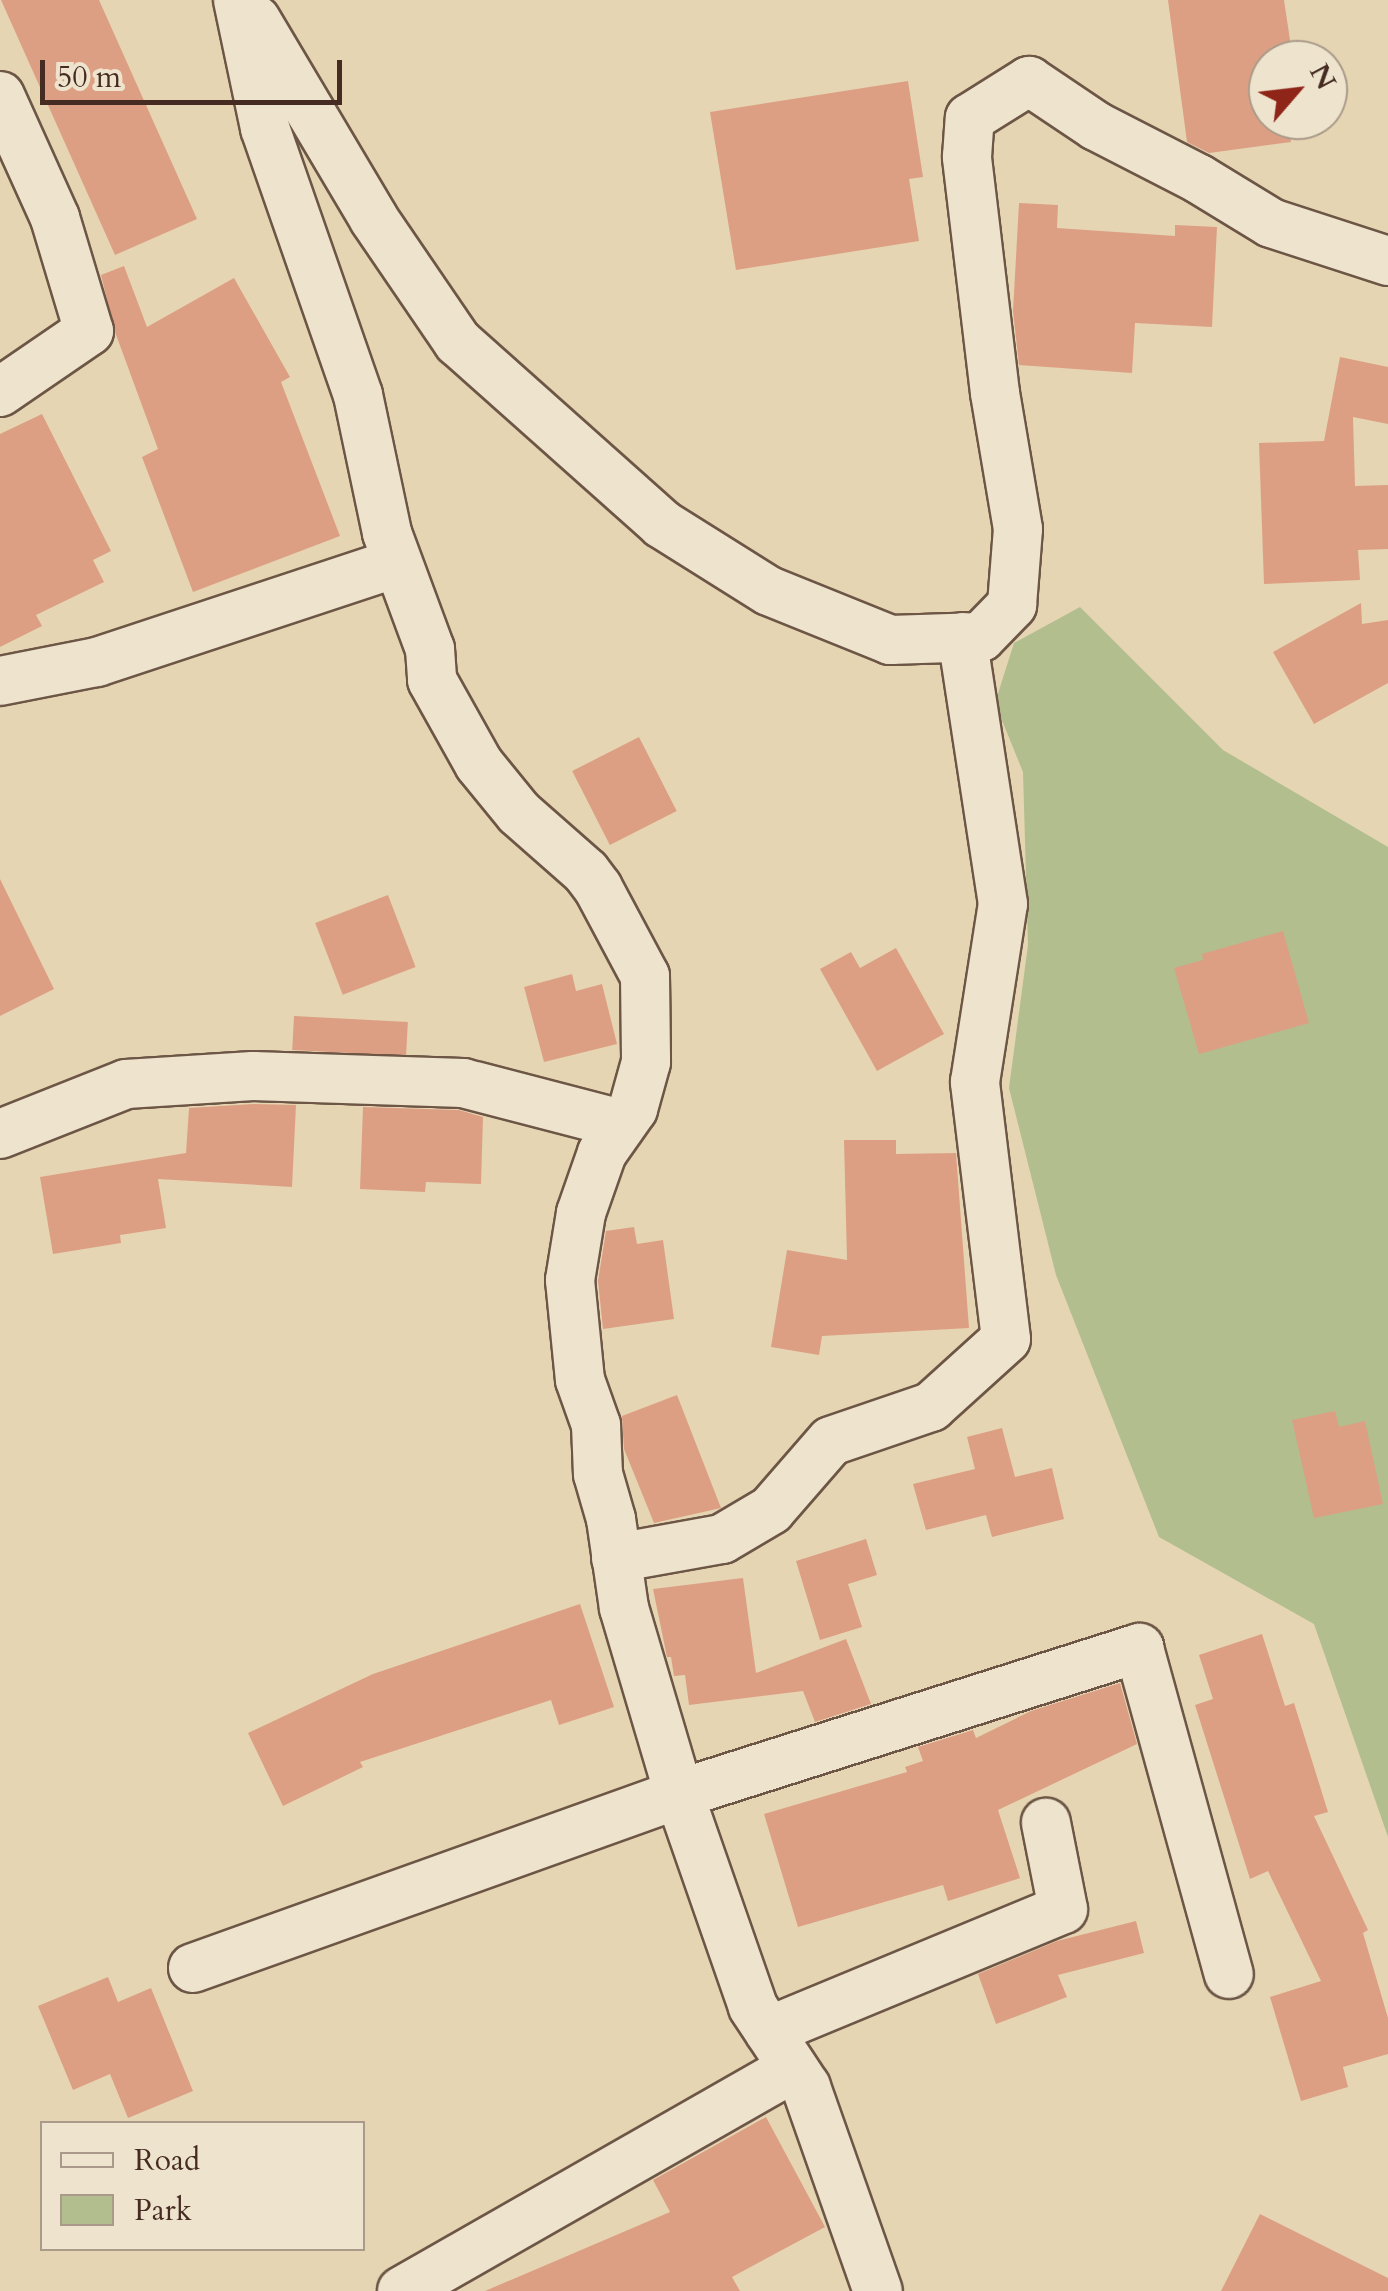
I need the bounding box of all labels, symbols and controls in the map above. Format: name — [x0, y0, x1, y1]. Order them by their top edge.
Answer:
scale bar — [45, 40, 348, 102]
north arrow — [1248, 40, 1348, 140]
text: 50 m — [57, 57, 121, 98]
text: N — [1300, 57, 1345, 96]
legend — [40, 2121, 365, 2251]
text: Road — [134, 2140, 200, 2181]
text: Park — [134, 2190, 192, 2231]

